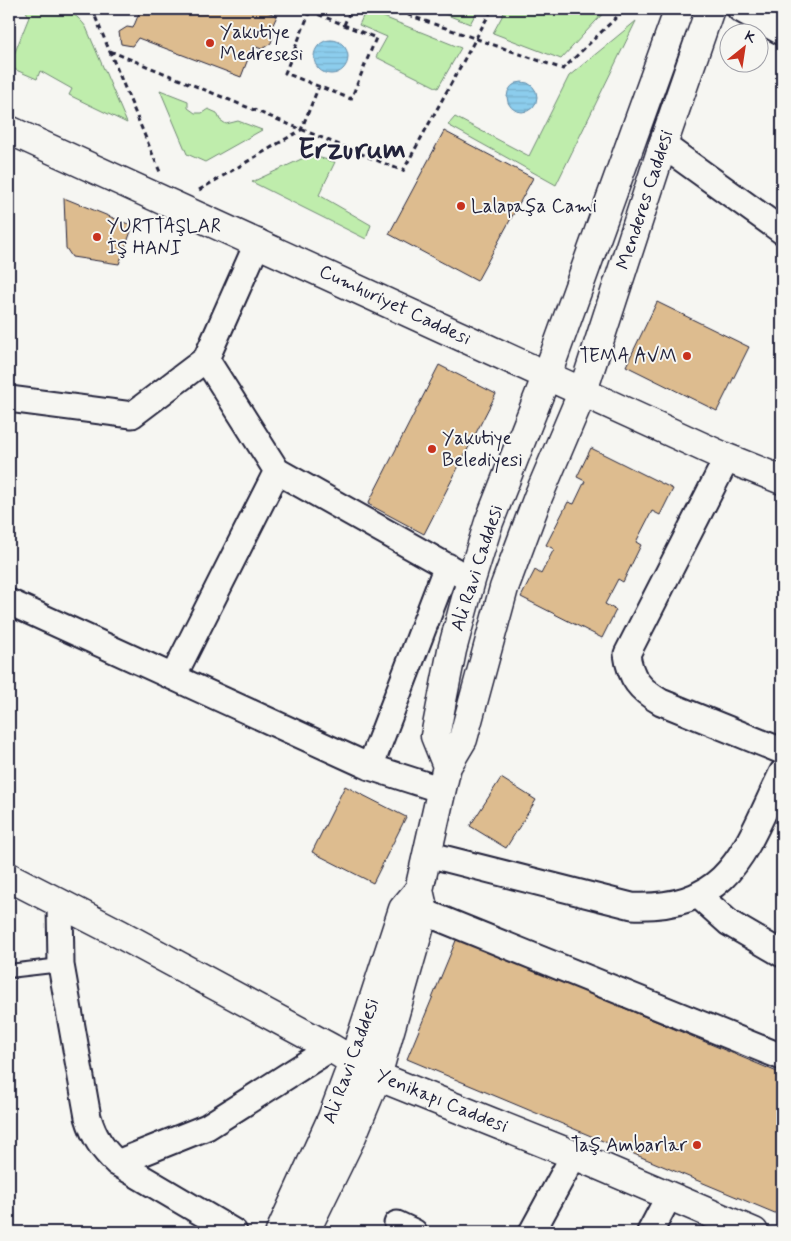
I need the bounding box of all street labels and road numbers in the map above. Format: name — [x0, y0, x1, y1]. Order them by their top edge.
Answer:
street label: Menderes Caddesi — [611, 127, 679, 273]
street label: Cumhuriyet Caddesi — [315, 259, 475, 351]
street label: Ali Ravi Caddesi — [445, 502, 509, 634]
street label: Ali Ravi Caddesi — [317, 995, 385, 1127]
street label: Yenikapı Caddesi — [372, 1063, 512, 1139]

